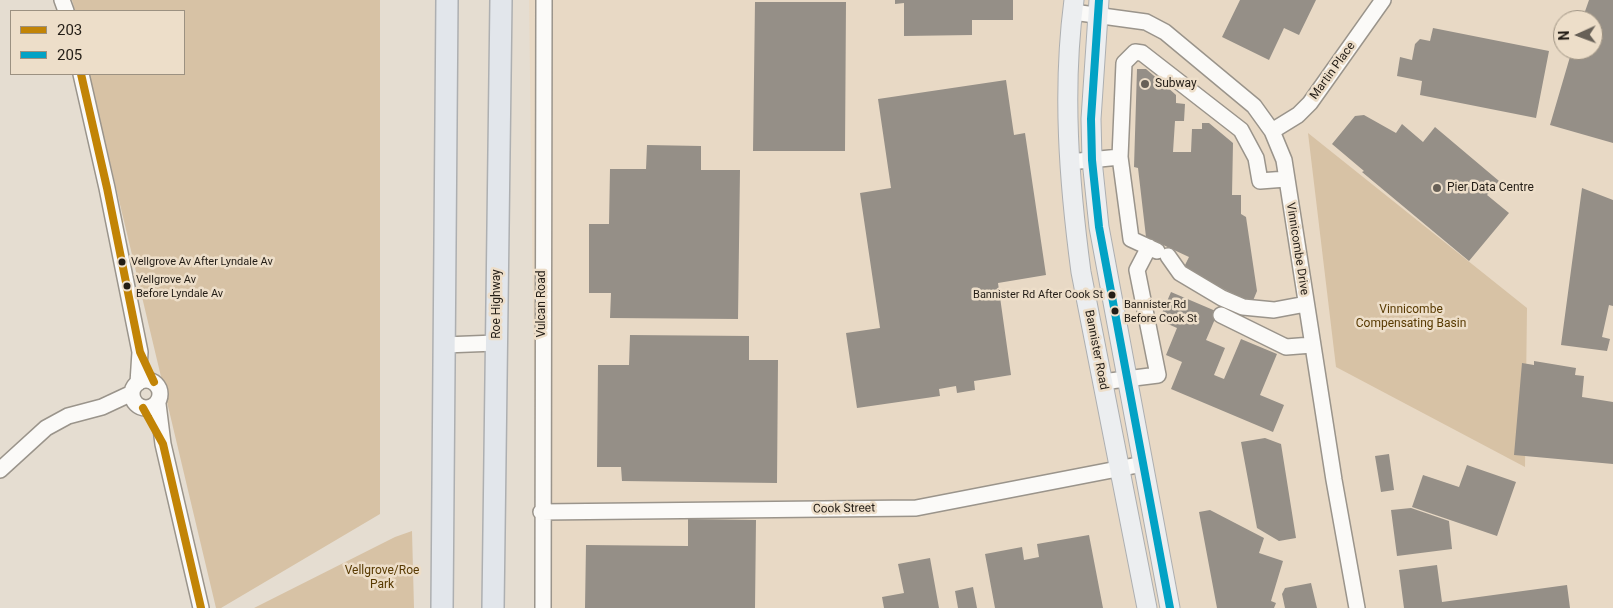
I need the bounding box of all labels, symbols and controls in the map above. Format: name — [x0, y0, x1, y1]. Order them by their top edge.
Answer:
legend — [10, 10, 185, 75]
north arrow — [1553, 10, 1603, 60]
text: 203 — [57, 21, 82, 39]
text: N — [1556, 30, 1572, 41]
street label: Martin Place — [1307, 39, 1359, 103]
text: 205 — [57, 46, 82, 64]
place label: Subway — [1155, 77, 1197, 91]
marker: Subway — [1139, 78, 1151, 90]
place label: Pier Data Centre — [1447, 181, 1534, 195]
marker: Pier Data Centre — [1431, 182, 1443, 194]
street label: Vinnicombe Drive — [1283, 202, 1311, 296]
place label: Vellgrove Av After Lyndale Av — [131, 255, 273, 269]
marker: Vellgrove Av After Lyndale Av — [117, 257, 127, 267]
street label: Roe Highway — [490, 269, 504, 339]
street label: Vulcan Road — [535, 271, 549, 337]
place label: Vellgrove Av Before Lyndale Av — [136, 273, 223, 299]
marker: Vellgrove Av Before Lyndale Av — [122, 281, 132, 291]
place label: Bannister Rd After Cook St — [973, 288, 1103, 302]
marker: Bannister Rd After Cook St — [1107, 290, 1117, 300]
place label: Bannister Rd Before Cook St — [1124, 298, 1197, 324]
park label: Vinnicombe Compensating Basin — [1356, 303, 1466, 331]
marker: Bannister Rd Before Cook St — [1110, 306, 1120, 316]
street label: Bannister Road — [1081, 309, 1111, 391]
street label: Cook Street — [813, 501, 875, 517]
park label: Vellgrove/Roe Park — [345, 564, 419, 592]

